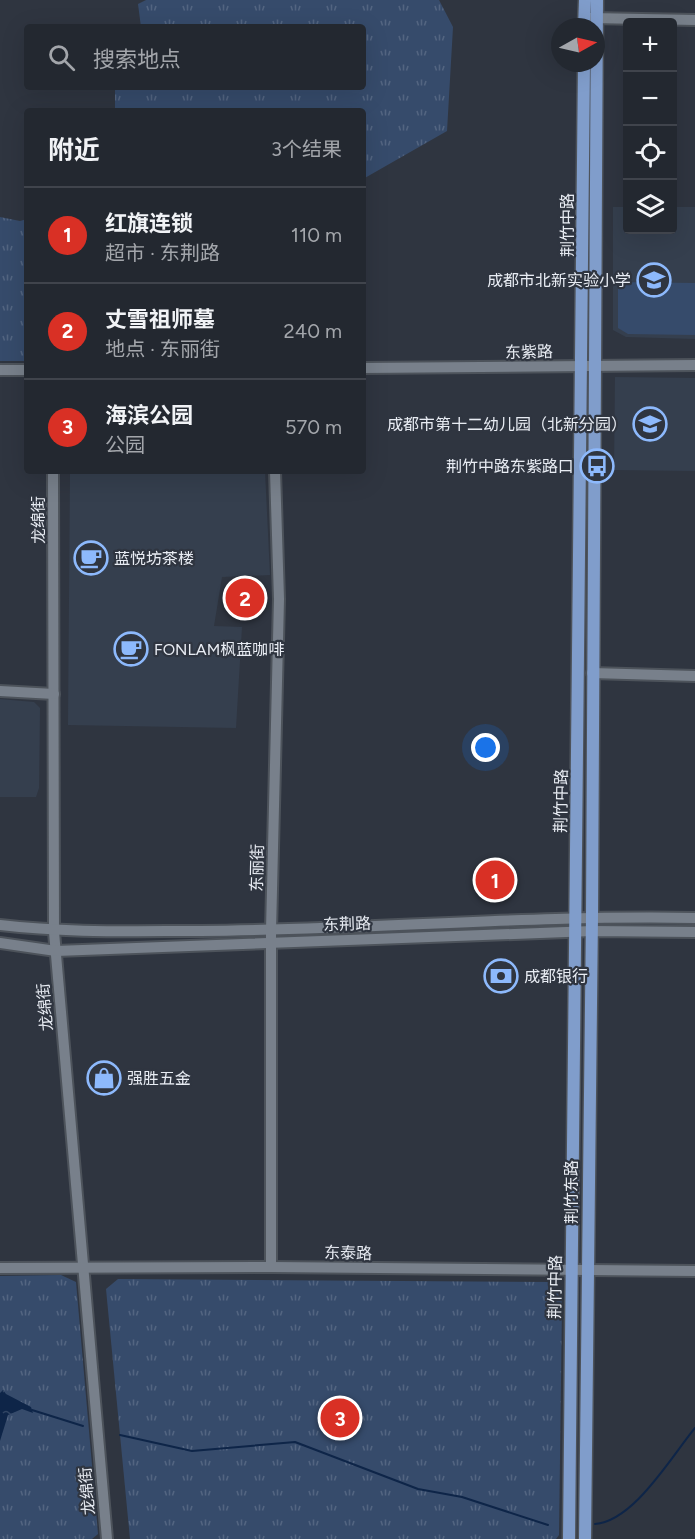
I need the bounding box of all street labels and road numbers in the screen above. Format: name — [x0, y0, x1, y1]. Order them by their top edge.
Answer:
street label: 荆竹中路 — [558, 193, 577, 257]
street label: 东紫路 — [505, 342, 553, 362]
street label: 龙绵街 — [29, 496, 48, 544]
street label: 荆竹中路 — [551, 769, 571, 833]
street label: 东丽街 — [247, 844, 267, 892]
street label: 东荆路 — [323, 914, 371, 934]
street label: 龙绵街 — [33, 982, 57, 1032]
street label: 荆竹东路 — [562, 1160, 581, 1224]
street label: 东泰路 — [324, 1243, 372, 1263]
street label: 荆竹中路 — [545, 1255, 565, 1319]
street label: 龙绵街 — [75, 1466, 99, 1516]

